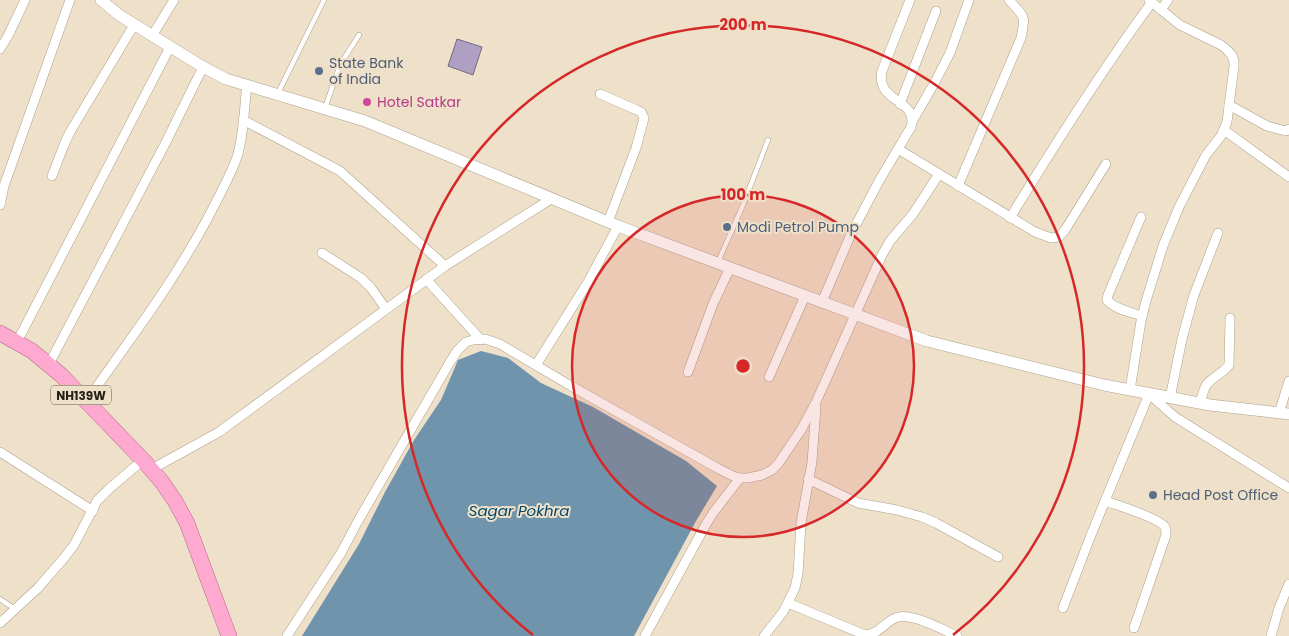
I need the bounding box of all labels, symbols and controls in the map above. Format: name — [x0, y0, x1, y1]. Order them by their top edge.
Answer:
text: 200 m — [719, 14, 767, 35]
place label: State Bank of India — [329, 53, 404, 89]
marker: State Bank of India — [313, 65, 325, 77]
place label: Hotel Satkar — [377, 92, 461, 112]
marker: Hotel Satkar — [361, 96, 373, 108]
text: 100 m — [721, 184, 765, 205]
place label: Modi Petrol Pump — [737, 217, 859, 237]
marker: Modi Petrol Pump — [721, 221, 733, 233]
centre of rings — [734, 357, 752, 375]
road number: NH139W — [51, 386, 111, 404]
place label: Head Post Office — [1163, 485, 1278, 505]
marker: Head Post Office — [1147, 489, 1159, 501]
water label: Sagar Pokhra — [469, 500, 569, 521]

